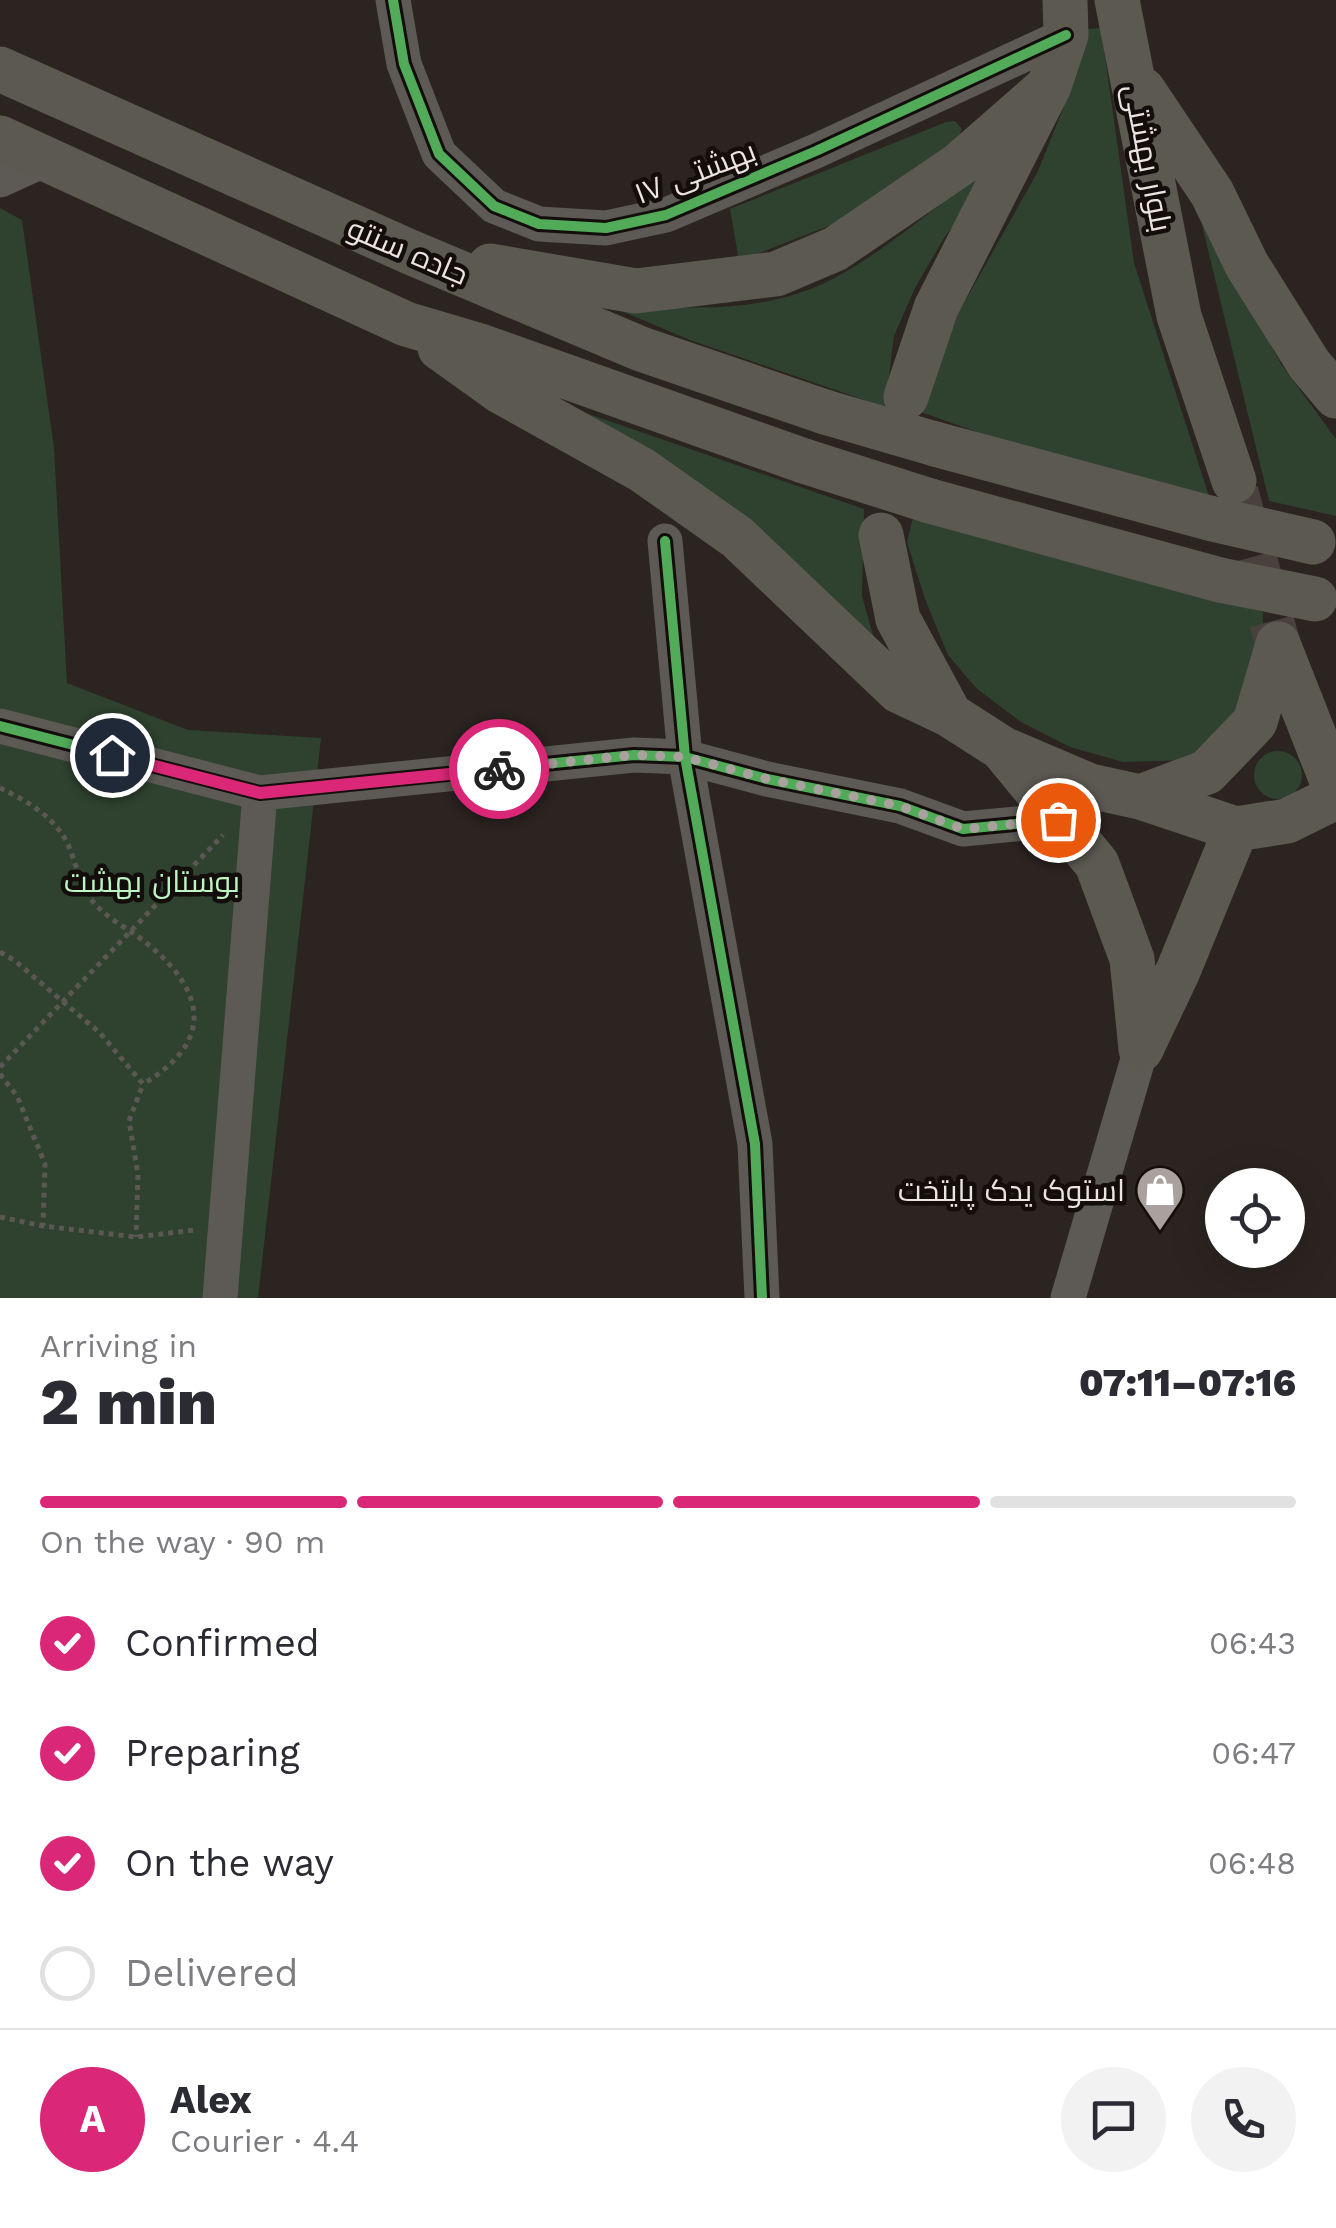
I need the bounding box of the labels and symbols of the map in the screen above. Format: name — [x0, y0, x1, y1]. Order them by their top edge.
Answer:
street label: بلوار بهشتی — [1116, 81, 1179, 235]
street label: بهشتی ۱۷ — [629, 133, 761, 212]
street label: جاده سنتو — [342, 210, 474, 292]
pin — [70, 713, 155, 798]
courier — [449, 719, 549, 819]
pin — [1016, 778, 1101, 863]
park label: بوستان بهشت — [64, 864, 240, 900]
shop icon: استوک یدک پایتخت — [1134, 1164, 1186, 1232]
place label: استوک یدک پایتخت — [898, 1173, 1125, 1210]

